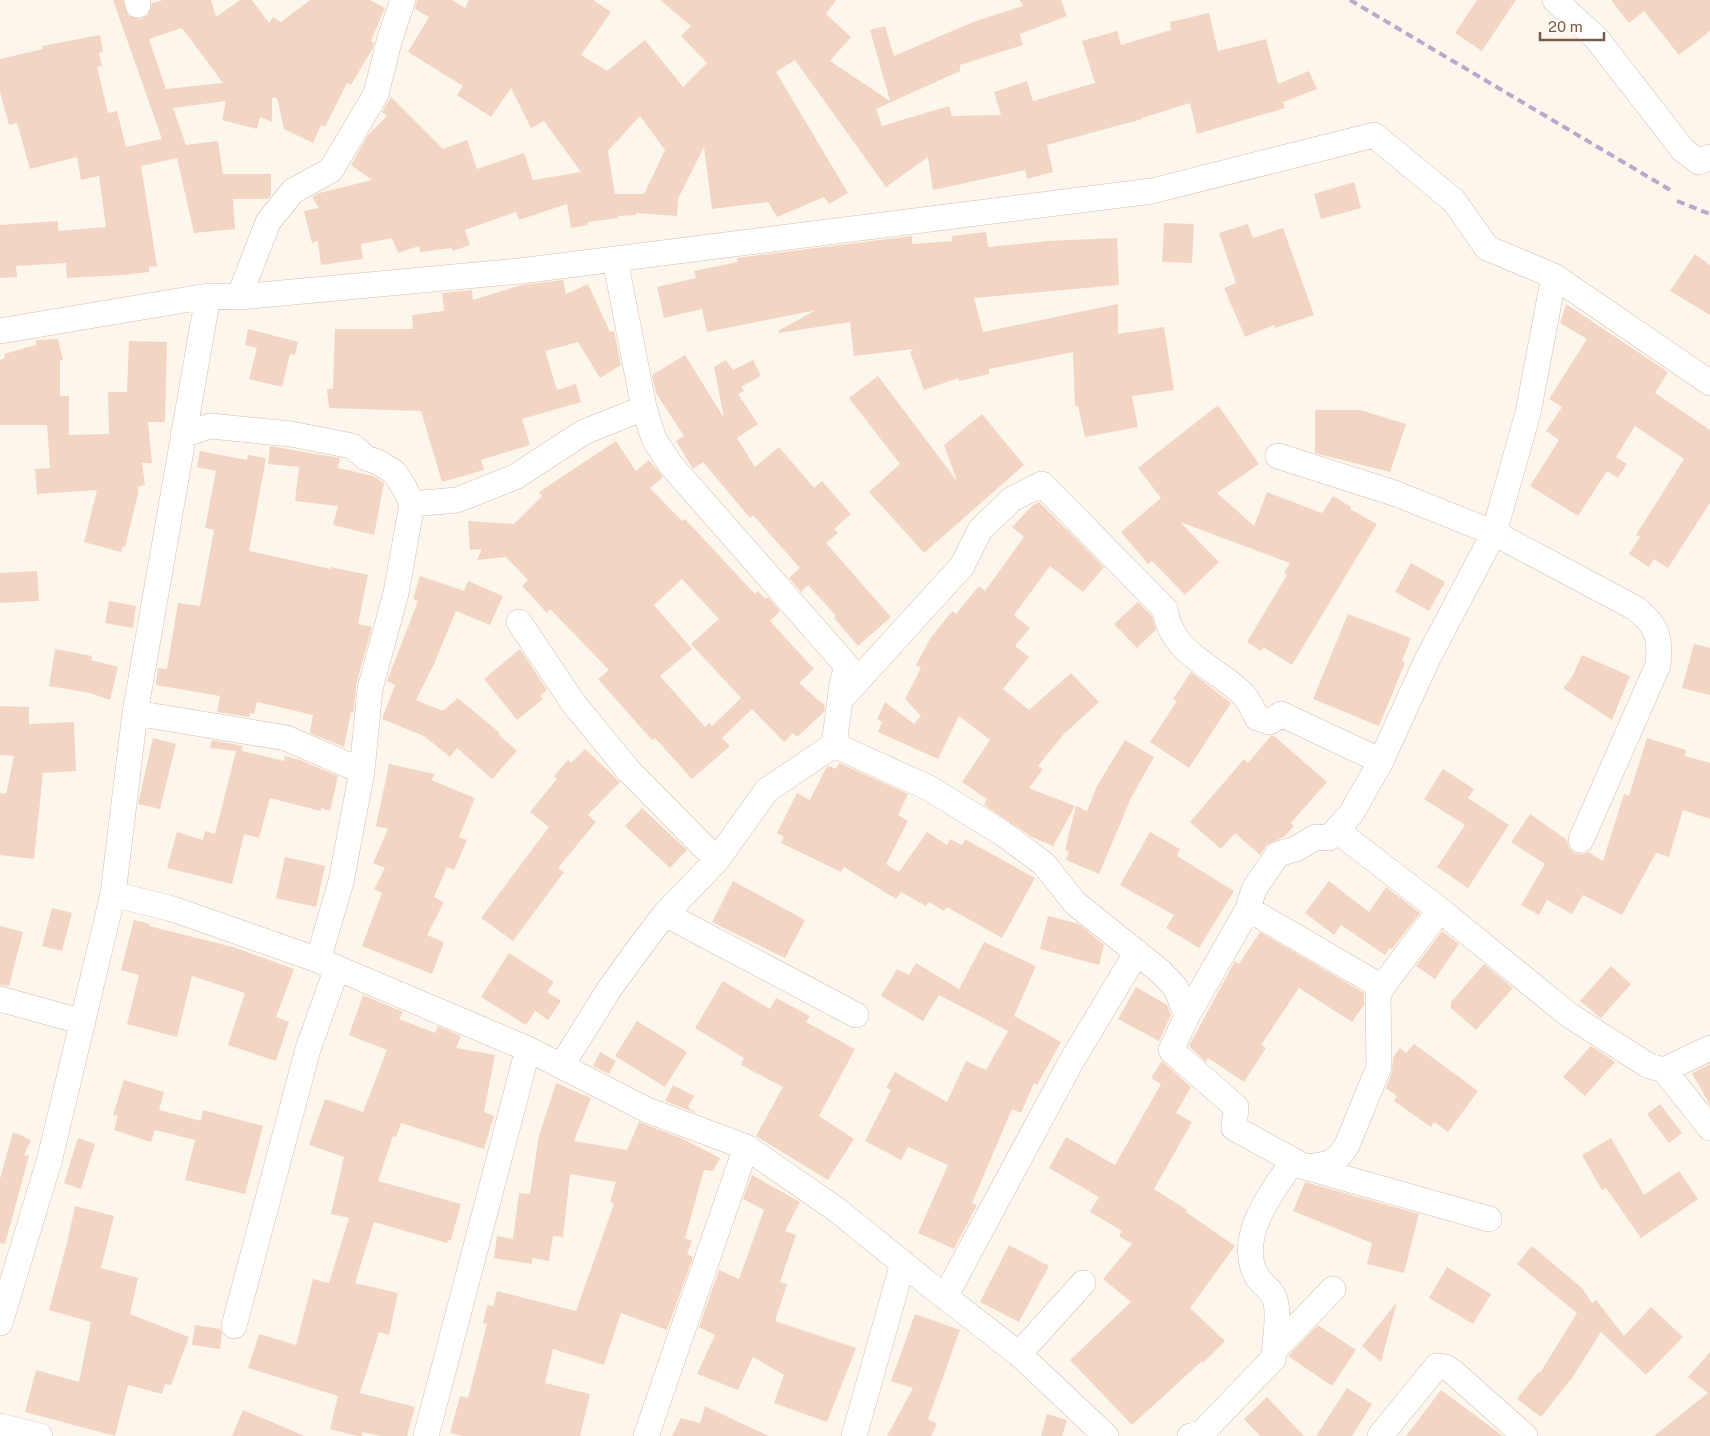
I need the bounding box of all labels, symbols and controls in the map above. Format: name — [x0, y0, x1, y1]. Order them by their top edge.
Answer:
scale bar — [1540, 10, 1604, 42]
text: 20 m — [1548, 18, 1583, 35]

